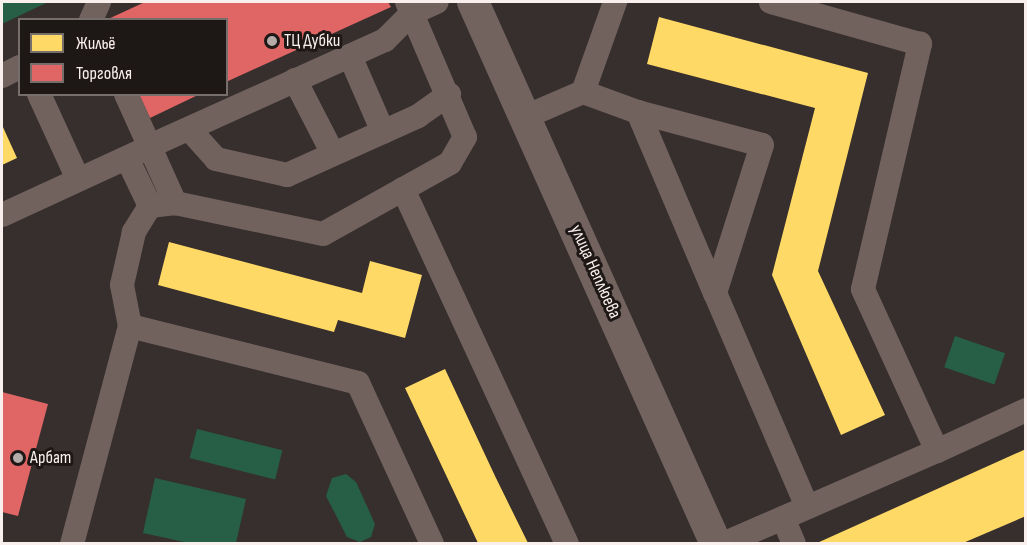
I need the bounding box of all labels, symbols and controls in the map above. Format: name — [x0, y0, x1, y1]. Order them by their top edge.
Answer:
legend — [18, 18, 228, 96]
place label: ТЦ Дубки — [284, 30, 340, 52]
text: Жильё — [76, 33, 116, 54]
marker: ТЦ Дубки — [265, 34, 279, 48]
text: Торговля — [76, 63, 132, 84]
street label: улица Неплюева — [565, 222, 625, 322]
place label: Арбат — [30, 447, 71, 469]
marker: Арбат — [11, 451, 25, 465]

